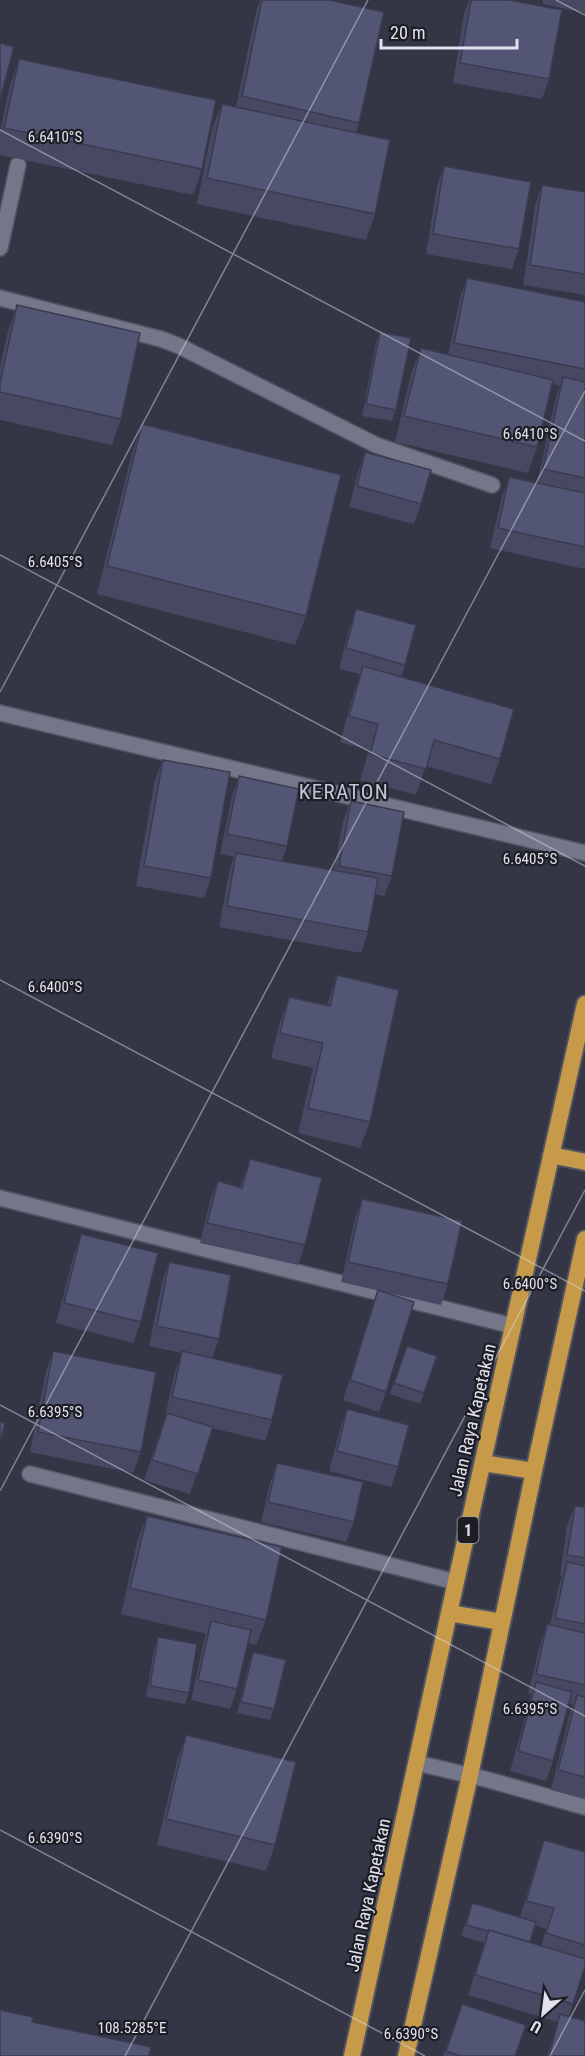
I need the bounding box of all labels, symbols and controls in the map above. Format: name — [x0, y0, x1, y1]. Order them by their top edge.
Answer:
scale bar — [381, 12, 518, 50]
text: 20 m — [390, 22, 425, 43]
text: 6.6410°S — [28, 128, 82, 146]
text: 6.6410°S — [503, 425, 557, 443]
text: 6.6405°S — [28, 553, 82, 571]
district label: KERATON — [299, 780, 389, 804]
text: 6.6405°S — [503, 850, 557, 868]
text: 6.6400°S — [28, 978, 82, 996]
text: 6.6400°S — [503, 1275, 557, 1293]
street label: Jalan Raya Kapetakan — [444, 1342, 500, 1498]
text: 6.6395°S — [28, 1403, 82, 1421]
road number: 1 — [458, 1517, 478, 1543]
text: 6.6395°S — [503, 1700, 557, 1718]
street label: Jalan Raya Kapetakan — [341, 1816, 395, 1974]
text: 6.6390°S — [28, 1829, 82, 1847]
north arrow — [513, 1984, 573, 2044]
text: U — [528, 2016, 545, 2037]
text: 108.5285°E — [98, 2019, 166, 2037]
text: 6.6390°S — [384, 2025, 438, 2043]

